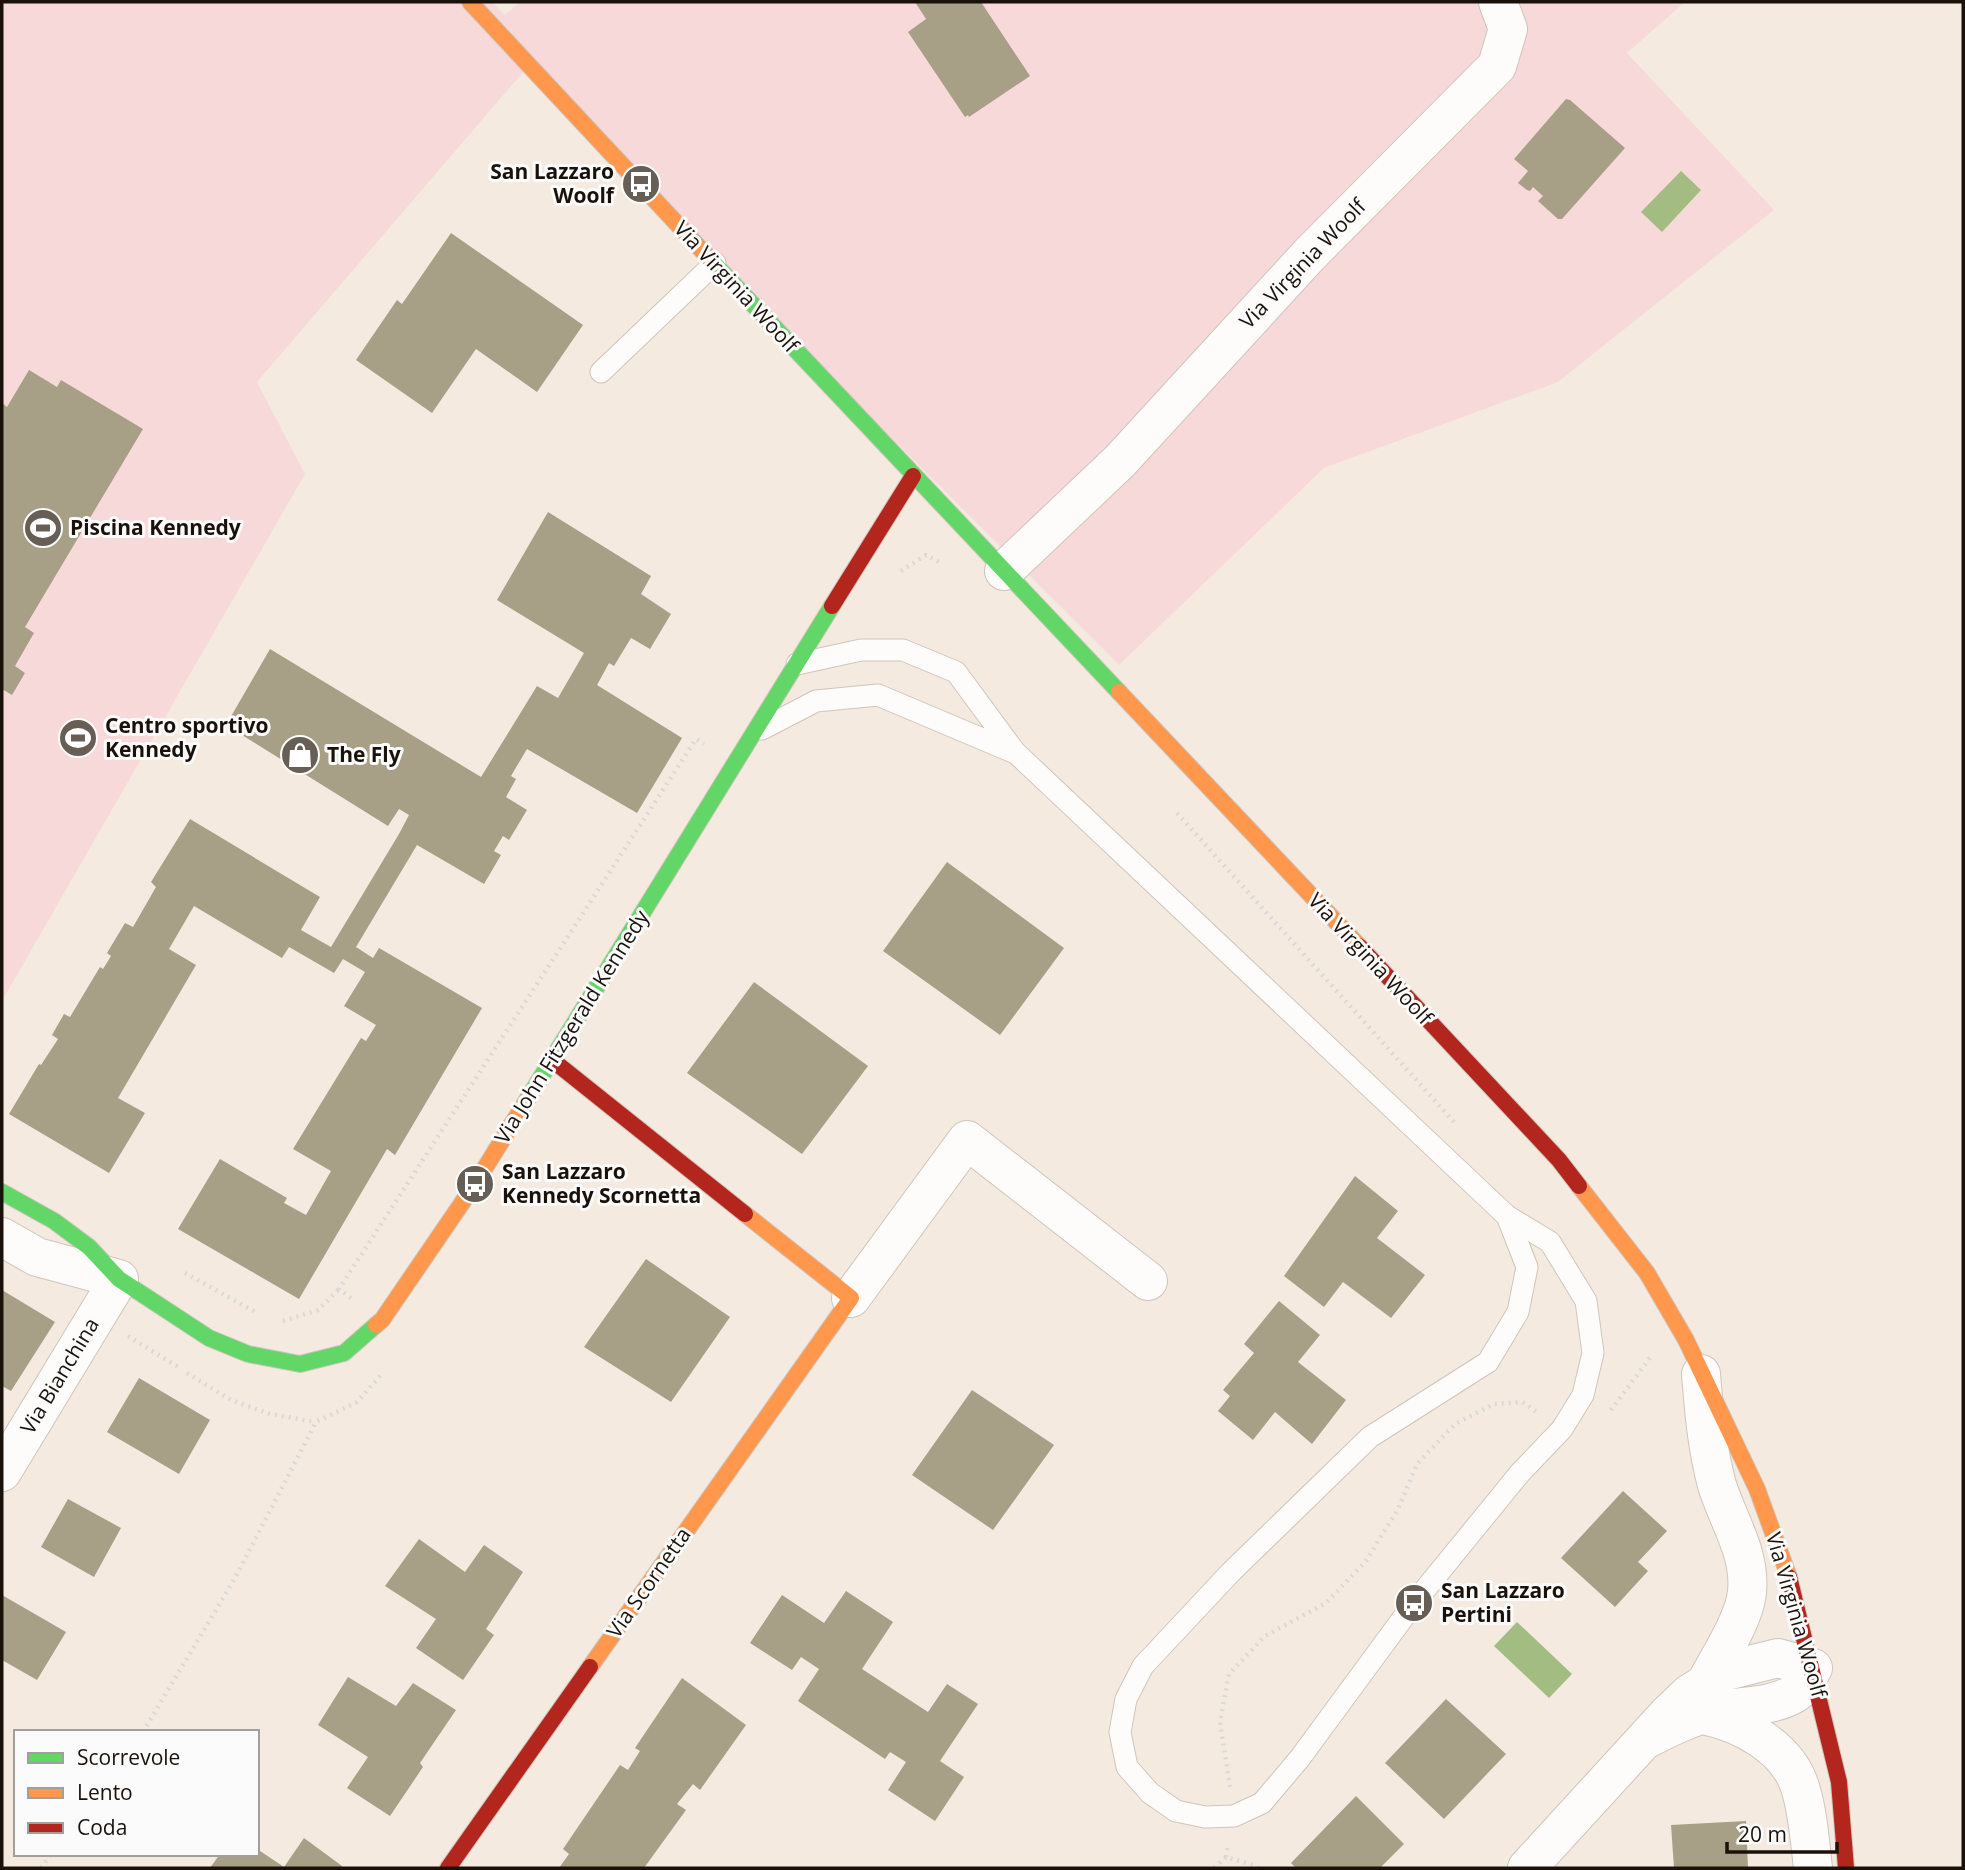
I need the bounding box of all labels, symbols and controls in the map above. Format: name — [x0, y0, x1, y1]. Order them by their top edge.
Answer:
place label: San Lazzaro Woolf — [490, 157, 616, 209]
bus stop icon: San Lazzaro Woolf — [620, 163, 662, 205]
street label: Via Virginia Woolf — [1233, 191, 1373, 334]
street label: Via Virginia Woolf — [668, 214, 806, 360]
sports icon: Piscina Kennedy — [22, 507, 64, 549]
place label: Piscina Kennedy — [70, 513, 241, 541]
place label: Centro sportivo Kennedy — [105, 711, 268, 763]
sports icon: Centro sportivo Kennedy — [57, 717, 99, 759]
shop icon: The Fly — [279, 734, 321, 776]
place label: The Fly — [327, 740, 401, 768]
street label: Via Virginia Woolf — [1302, 886, 1440, 1032]
street label: Via John Fitzgerald Kennedy — [488, 904, 655, 1149]
place label: San Lazzaro Kennedy Scornetta — [502, 1157, 701, 1209]
bus stop icon: San Lazzaro Kennedy Scornetta — [454, 1163, 496, 1205]
street label: Via Bianchina — [13, 1312, 105, 1439]
street label: Via Scornetta — [600, 1522, 697, 1643]
street label: Via Virginia Woolf — [1760, 1529, 1834, 1702]
place label: San Lazzaro Pertini — [1441, 1576, 1565, 1628]
bus stop icon: San Lazzaro Pertini — [1393, 1582, 1435, 1624]
legend — [14, 1730, 259, 1856]
text: Scorrevole — [77, 1743, 180, 1771]
text: Lento — [77, 1778, 133, 1806]
scale bar — [1727, 1811, 1837, 1855]
text: Coda — [77, 1813, 127, 1841]
text: 20 m — [1738, 1820, 1787, 1848]

